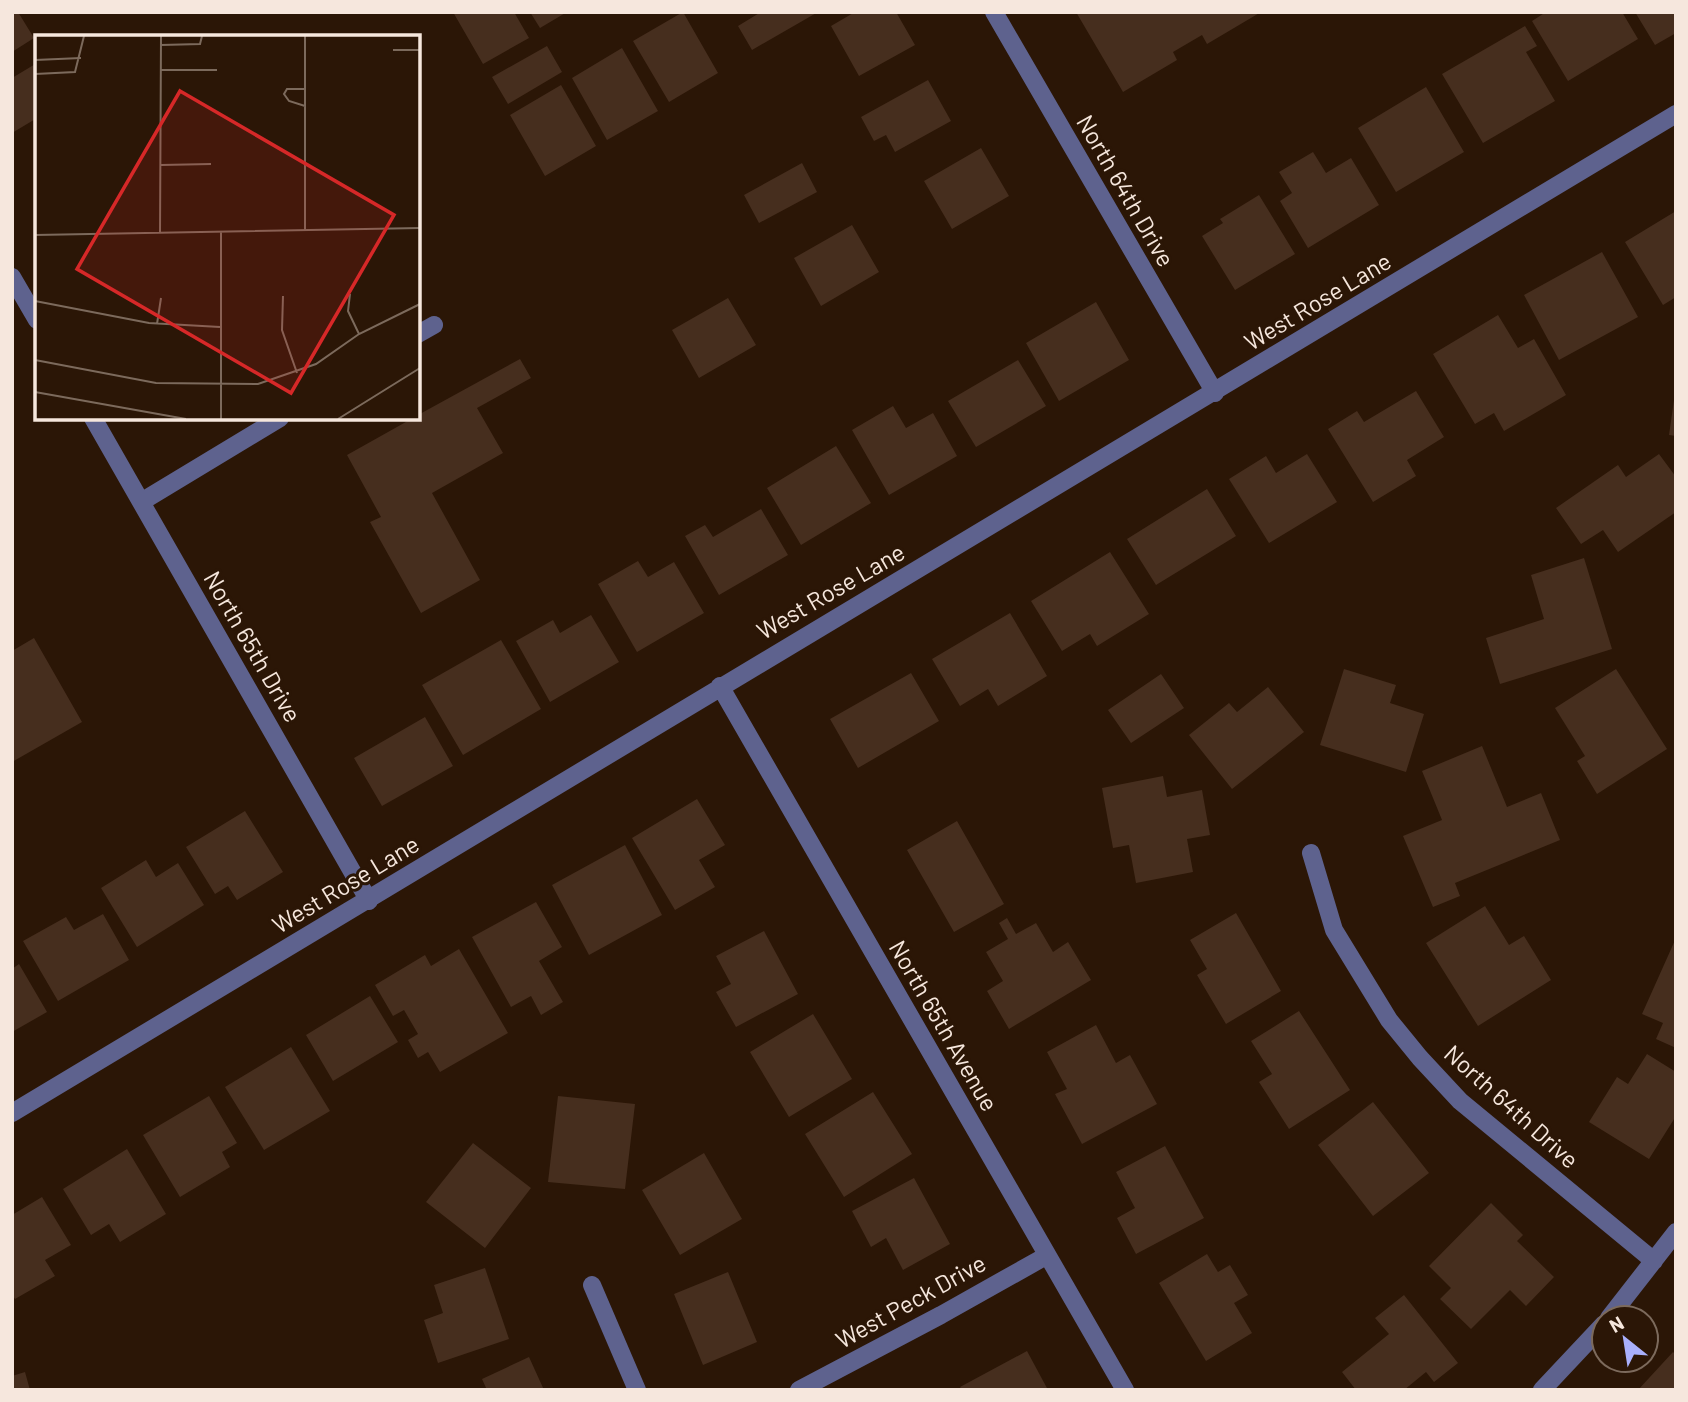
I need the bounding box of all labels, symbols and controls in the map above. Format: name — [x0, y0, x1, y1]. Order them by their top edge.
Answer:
inset map — [35, 35, 420, 420]
street label: North 64th Drive — [1071, 109, 1181, 271]
street label: West Rose Lane — [1239, 246, 1396, 356]
street label: West Rose Lane — [751, 537, 909, 645]
street label: North 65th Drive — [198, 566, 308, 727]
street label: West Rose Lane — [267, 829, 424, 939]
street label: North 65th Avenue — [884, 935, 1005, 1116]
street label: North 64th Drive — [1439, 1038, 1585, 1174]
street label: West Peck Drive — [830, 1248, 990, 1354]
north arrow — [1590, 1304, 1660, 1374]
text: N — [1605, 1311, 1627, 1337]

